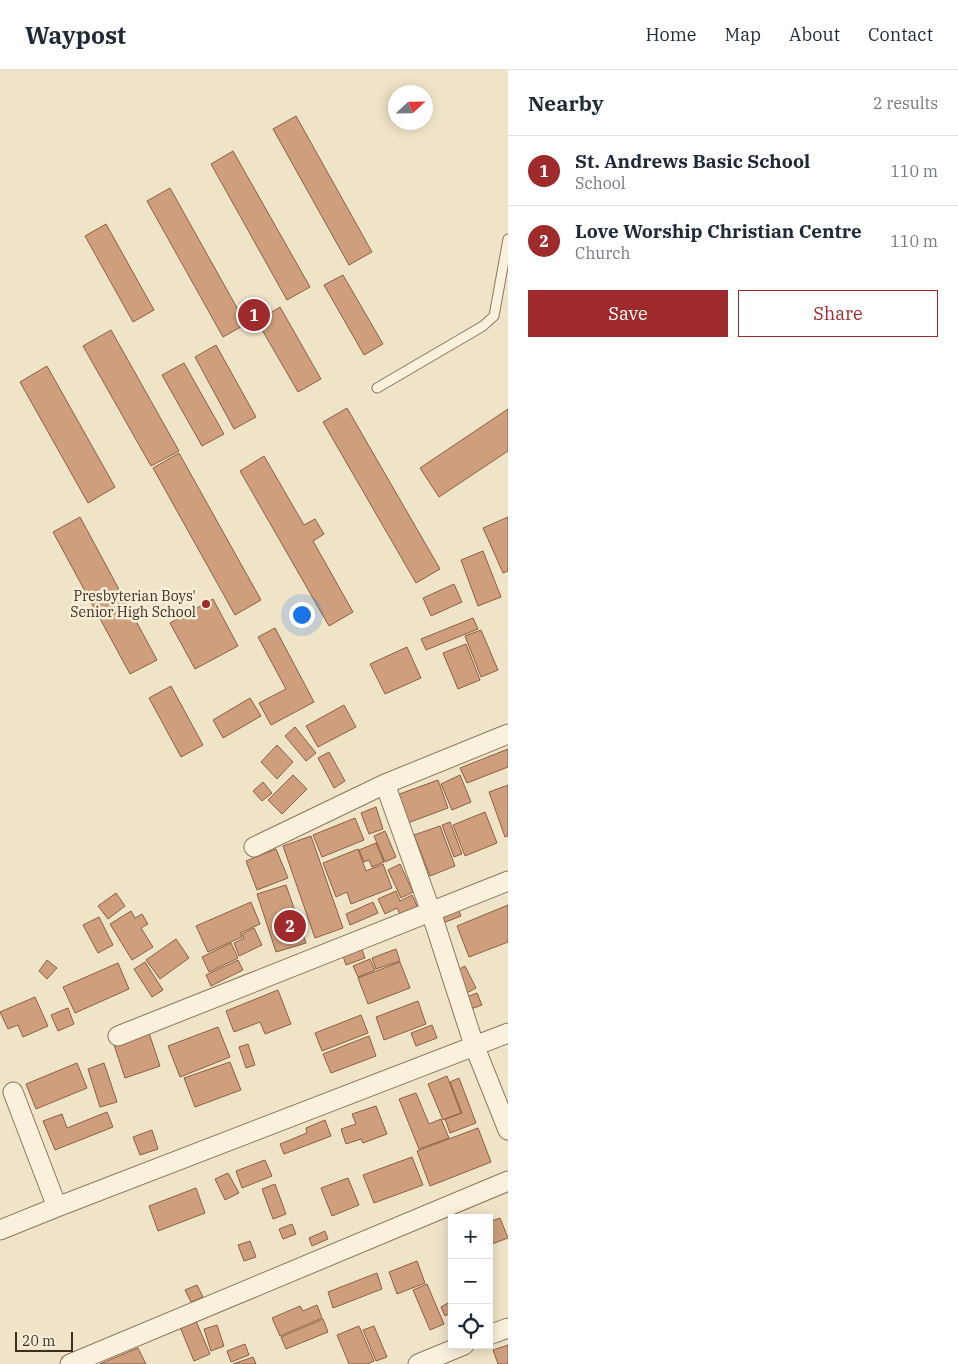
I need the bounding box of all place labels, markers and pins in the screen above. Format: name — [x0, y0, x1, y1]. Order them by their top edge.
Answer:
pin: 1 — [238, 296, 270, 334]
place label: Presbyterian Boys' Senior High School — [70, 587, 196, 621]
marker: Presbyterian Boys' Senior High School — [200, 598, 212, 610]
pin: 2 — [274, 907, 306, 945]

